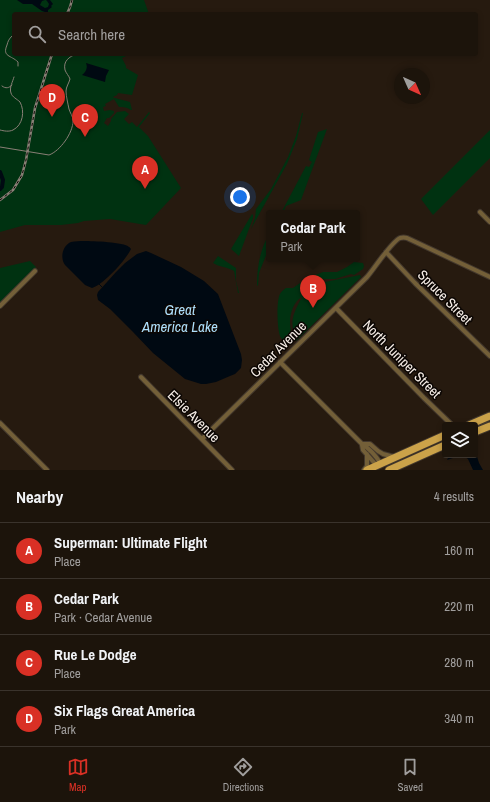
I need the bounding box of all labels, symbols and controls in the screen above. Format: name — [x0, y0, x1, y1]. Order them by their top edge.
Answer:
search box — [12, 12, 478, 56]
icon: search — [26, 23, 48, 45]
text: Search here — [58, 24, 125, 45]
north arrow — [394, 68, 430, 104]
pin: D — [39, 84, 65, 117]
pin: C — [72, 104, 98, 137]
pin: A — [132, 156, 158, 189]
your location — [230, 187, 250, 207]
popup — [266, 210, 360, 262]
text: Cedar Park — [281, 217, 345, 238]
text: Park — [281, 238, 302, 255]
street label: Spruce Street — [414, 266, 476, 328]
pin: B — [300, 275, 326, 308]
water label: Great America Lake — [141, 299, 218, 337]
street label: North Juniper Street — [359, 316, 445, 402]
street label: Cedar Avenue — [246, 317, 310, 381]
street label: Elsie Avenue — [164, 386, 224, 446]
map controls — [442, 422, 478, 458]
button: layers — [442, 422, 478, 458]
text: Nearby — [16, 485, 63, 508]
text: 4 results — [434, 488, 474, 505]
text: Superman: Ultimate Flight — [54, 532, 207, 553]
text: A — [25, 542, 33, 559]
text: 160 m — [444, 542, 474, 559]
text: Place — [54, 553, 81, 570]
text: Cedar Park — [54, 588, 119, 609]
text: B — [25, 598, 33, 615]
text: 220 m — [444, 598, 474, 615]
text: Park · Cedar Avenue — [54, 609, 152, 626]
text: Rue Le Dodge — [54, 644, 137, 665]
text: C — [25, 654, 33, 671]
text: 280 m — [444, 654, 474, 671]
text: Place — [54, 665, 81, 682]
text: Six Flags Great America — [54, 700, 195, 721]
text: D — [25, 710, 33, 727]
text: 340 m — [444, 710, 474, 727]
text: Park — [54, 721, 76, 738]
tab: Map — [67, 756, 89, 794]
tab: Directions — [223, 756, 264, 794]
tab: Saved — [398, 756, 423, 794]

